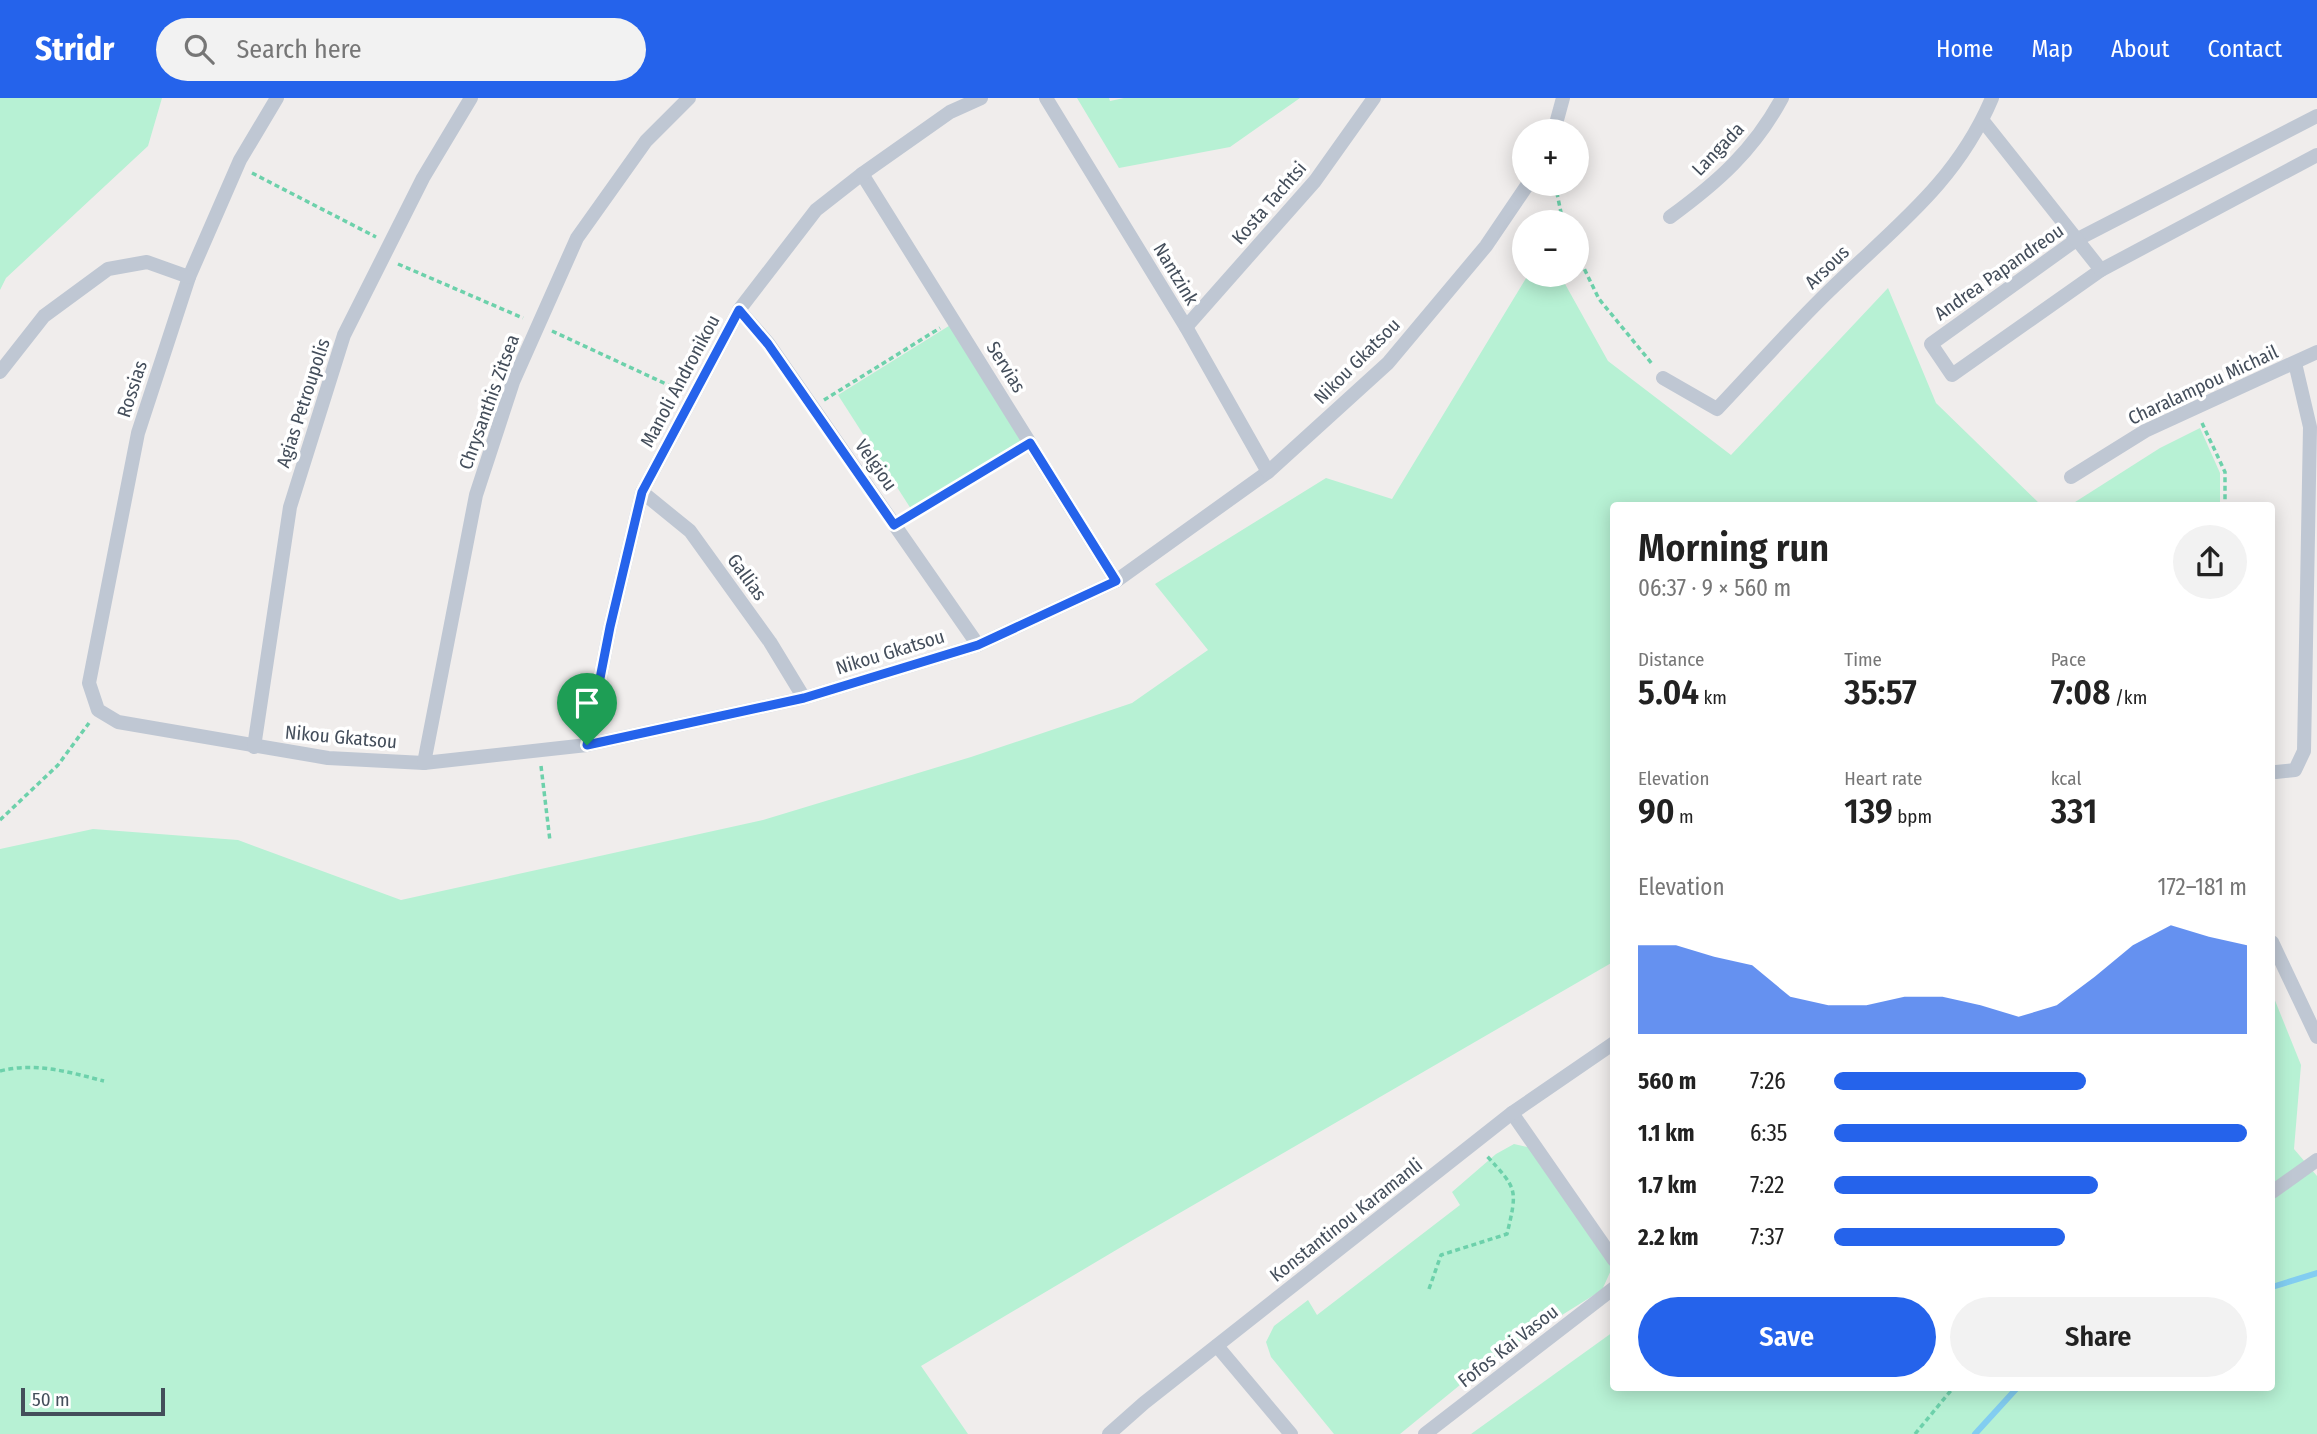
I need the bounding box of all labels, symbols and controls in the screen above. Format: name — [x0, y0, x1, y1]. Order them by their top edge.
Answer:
search box — [156, 18, 646, 81]
text: Stridr — [35, 29, 114, 69]
icon: search — [180, 30, 218, 68]
text: Search here — [236, 34, 362, 65]
text: Home — [1936, 35, 1993, 63]
text: Map — [2031, 35, 2073, 63]
text: About — [2111, 35, 2169, 63]
text: Contact — [2207, 35, 2282, 63]
street label: Langada — [1687, 118, 1749, 180]
map controls — [1512, 119, 1589, 287]
button: + — [1512, 119, 1589, 196]
street label: Kosta Tachtsi — [1227, 157, 1311, 249]
button: − — [1512, 210, 1589, 287]
street label: Andrea Papandreou — [1930, 219, 2068, 325]
street label: Nantzink — [1149, 239, 1204, 309]
street label: Arsous — [1800, 240, 1854, 294]
street label: Manoli Andronikou — [635, 311, 725, 451]
street label: Nikou Gkatsou — [1309, 313, 1405, 409]
street label: Chrysanthis Zitsea — [454, 331, 524, 473]
street label: Agias Petroupolis — [271, 335, 335, 471]
street label: Servias — [981, 337, 1031, 397]
street label: Charalampou Michail — [2124, 340, 2282, 430]
street label: Rossias — [112, 358, 152, 420]
street label: Velgiou — [850, 435, 902, 495]
text: Morning run — [1638, 525, 1829, 571]
button: share — [2173, 525, 2247, 599]
street label: Gallias — [722, 549, 772, 605]
text: 06:37 · 9 × 560 m — [1638, 574, 1791, 602]
street label: Nikou Gkatsou — [833, 625, 947, 679]
text: Distance — [1638, 648, 1705, 671]
text: Time — [1844, 648, 1882, 671]
text: Pace — [2051, 648, 2086, 671]
text: 5.04 — [1638, 671, 1699, 713]
text: 35:57 — [1844, 671, 1917, 713]
text: 7:08 — [2051, 671, 2110, 713]
pin — [557, 673, 617, 745]
icon: arrive — [568, 684, 606, 722]
text: km — [1699, 686, 1727, 709]
text: /km — [2110, 686, 2147, 709]
street label: Nikou Gkatsou — [284, 721, 398, 753]
text: Elevation — [1638, 767, 1710, 790]
text: Heart rate — [1844, 767, 1922, 790]
text: kcal — [2051, 767, 2081, 790]
text: 90 — [1638, 790, 1675, 832]
text: 139 — [1844, 790, 1893, 832]
text: 331 — [2051, 790, 2097, 832]
text: m — [1675, 805, 1694, 828]
text: bpm — [1893, 805, 1932, 828]
text: Elevation — [1638, 873, 1725, 901]
text: 172–181 m — [2158, 873, 2247, 901]
text: 560 m — [1638, 1067, 1696, 1095]
text: 7:26 — [1750, 1067, 1786, 1095]
text: 1.1 km — [1638, 1119, 1694, 1147]
text: 6:35 — [1750, 1119, 1787, 1147]
street label: Konstantinou Karamanli — [1265, 1153, 1427, 1287]
text: 1.7 km — [1638, 1171, 1697, 1199]
text: 7:22 — [1750, 1171, 1784, 1199]
text: 2.2 km — [1638, 1223, 1699, 1251]
text: 7:37 — [1750, 1223, 1784, 1251]
button: Save — [1638, 1297, 1936, 1377]
button: Share — [1950, 1297, 2247, 1377]
street label: Fofos Kai Vasou — [1453, 1300, 1563, 1392]
scale bar — [21, 1385, 164, 1417]
text: 50 m — [32, 1388, 70, 1411]

